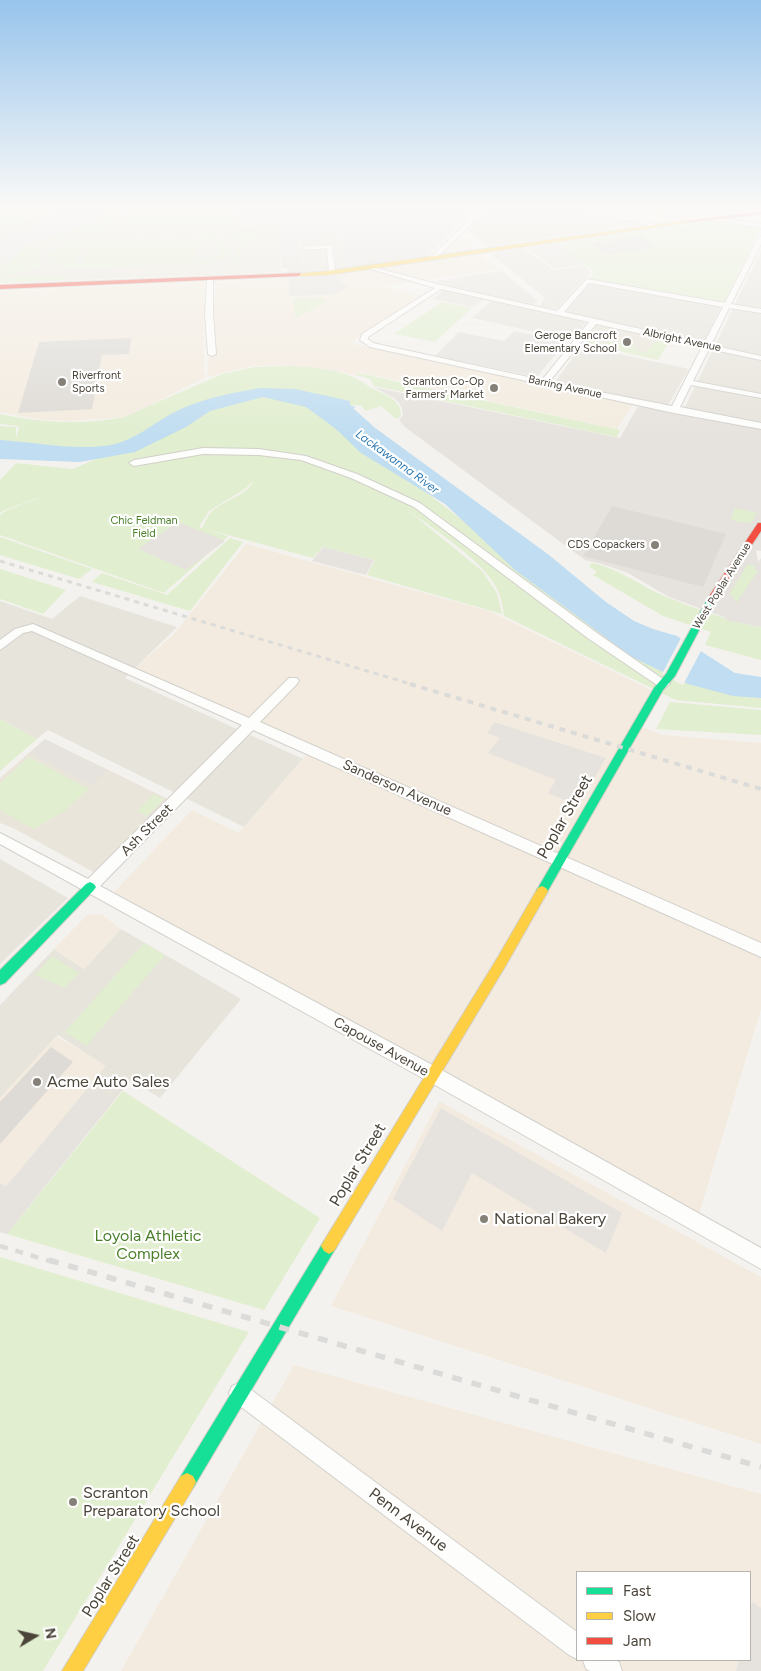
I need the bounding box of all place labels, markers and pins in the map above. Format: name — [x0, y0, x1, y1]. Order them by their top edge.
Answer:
place label: Geroge Bancroft Elementary School — [525, 329, 617, 355]
marker: Geroge Bancroft Elementary School — [621, 336, 633, 348]
place label: Riverfront Sports — [72, 369, 121, 395]
place label: Scranton Co-Op Farmers' Market — [403, 375, 484, 401]
marker: Riverfront Sports — [56, 376, 68, 388]
marker: Scranton Co-Op Farmers' Market — [488, 382, 500, 394]
place label: CDS Copackers — [568, 538, 645, 552]
marker: CDS Copackers — [649, 539, 661, 551]
place label: Acme Auto Sales — [47, 1072, 169, 1092]
marker: Acme Auto Sales — [31, 1076, 43, 1088]
place label: National Bakery — [494, 1209, 606, 1229]
marker: National Bakery — [478, 1213, 490, 1225]
place label: Scranton Preparatory School — [83, 1483, 220, 1521]
marker: Scranton Preparatory School — [67, 1496, 79, 1508]

